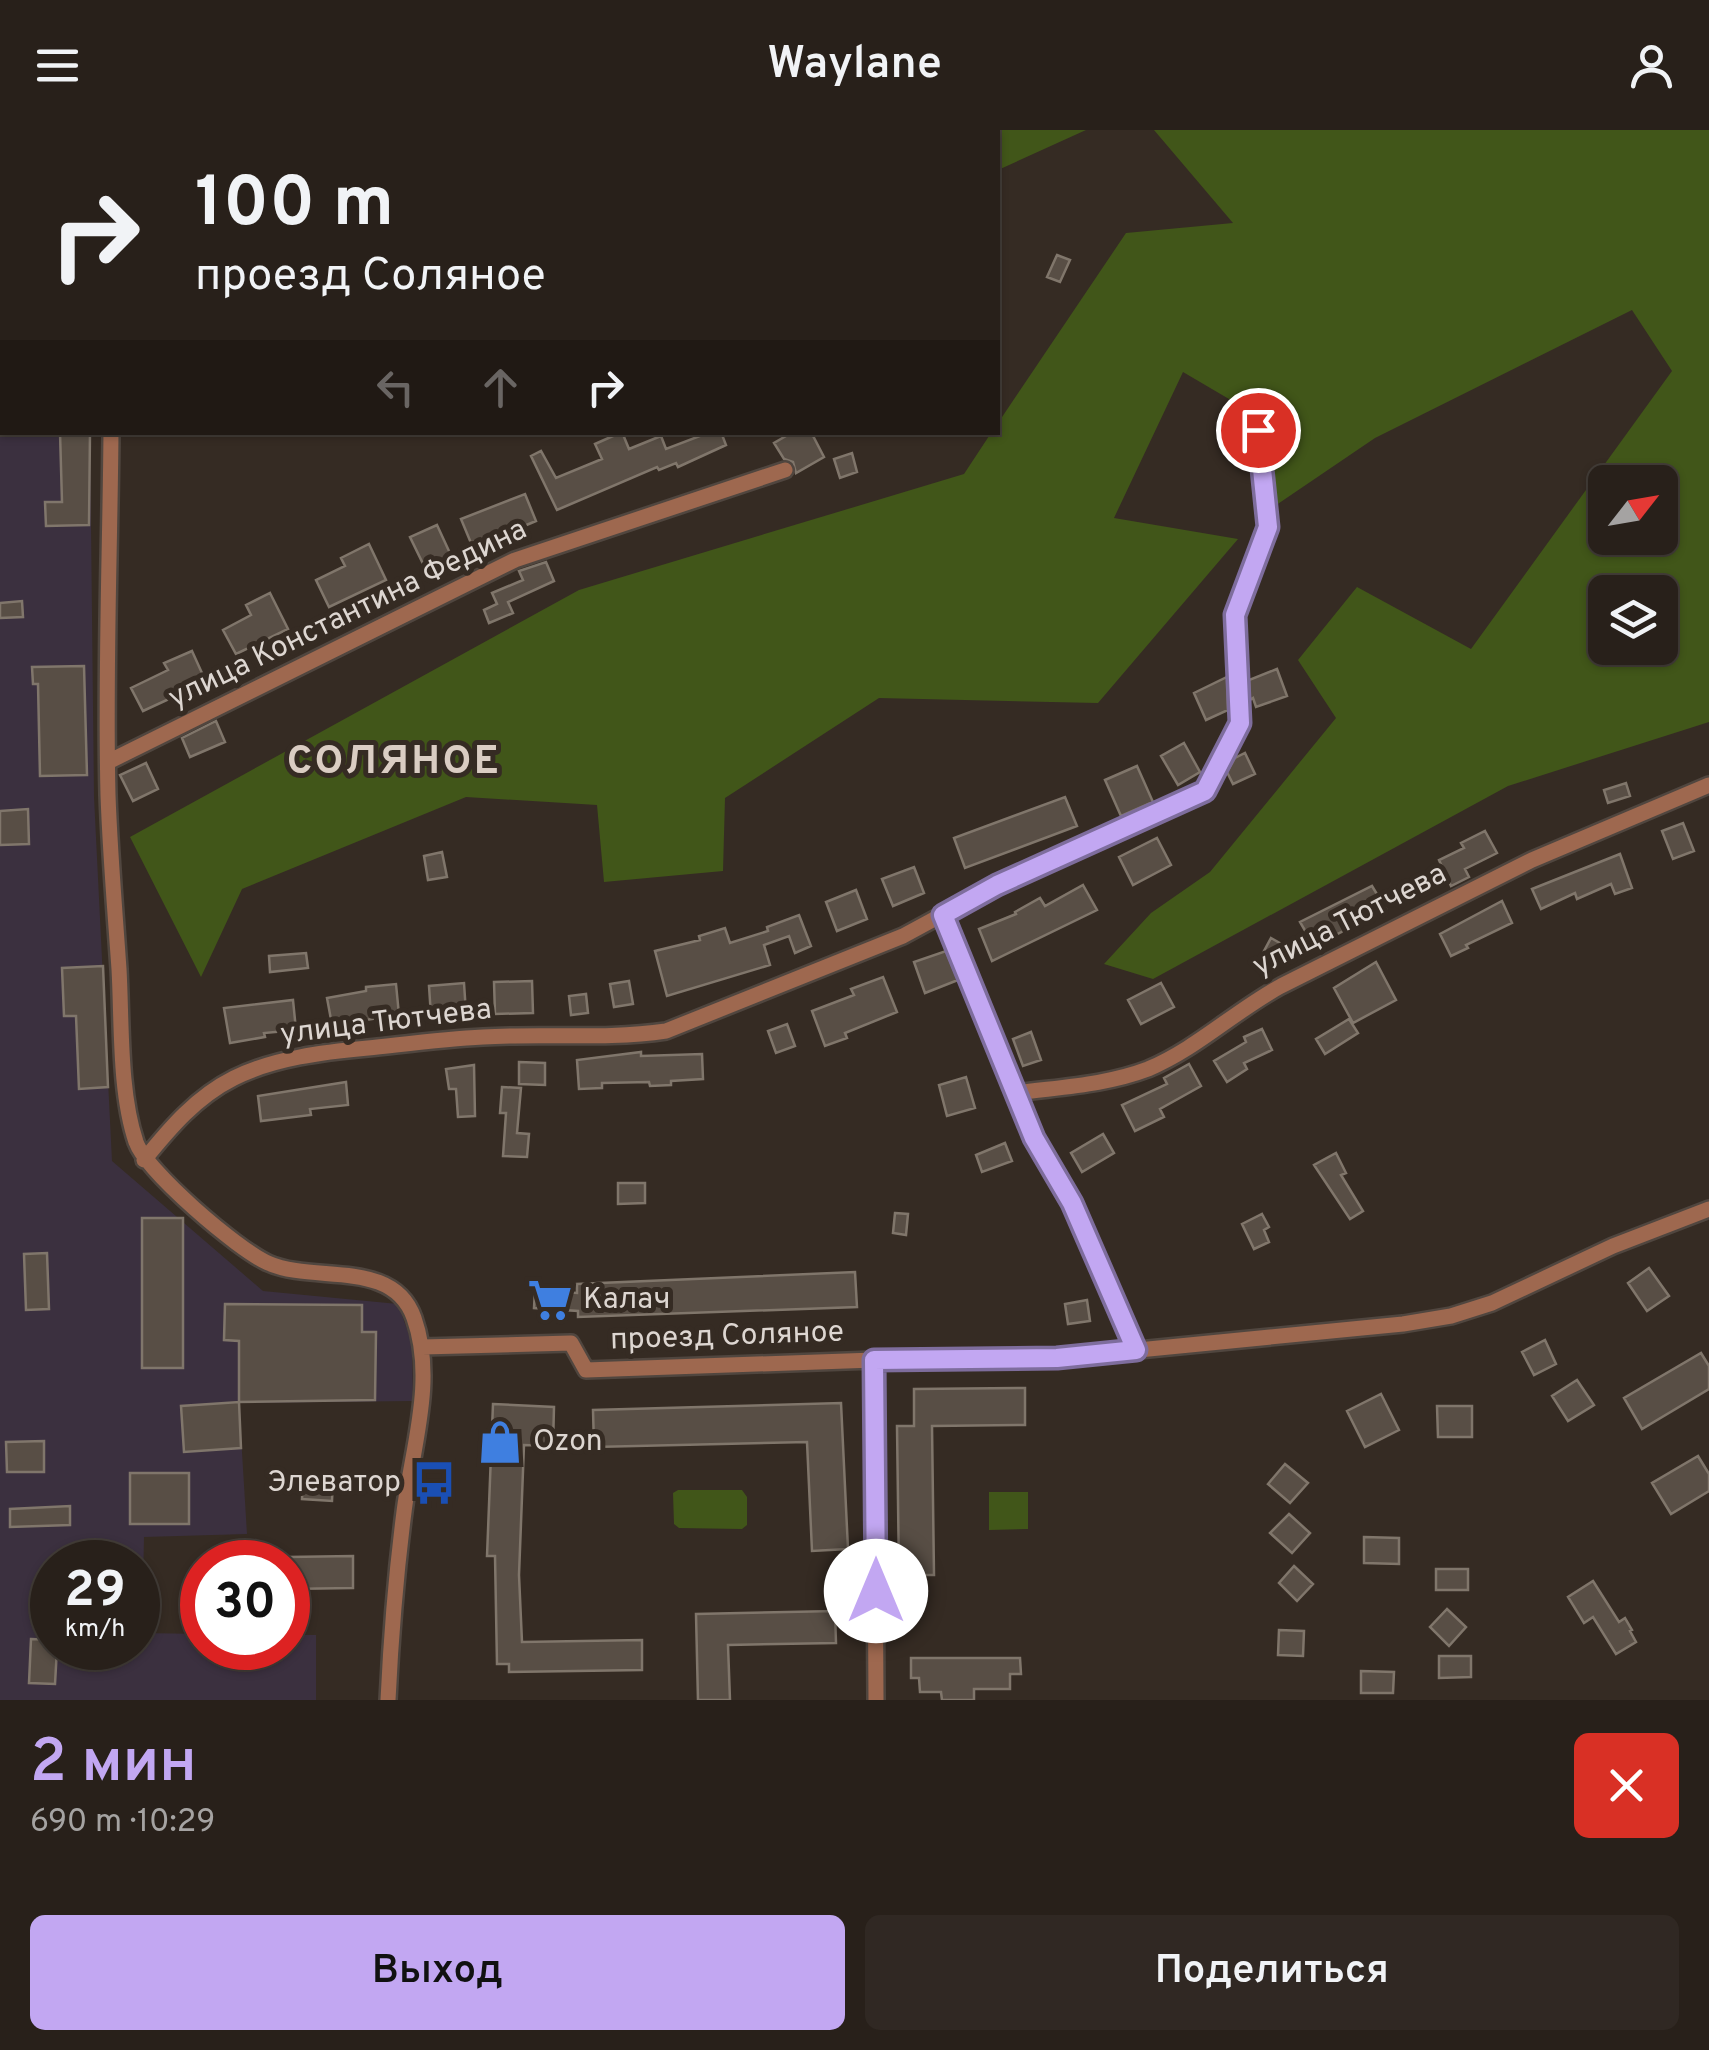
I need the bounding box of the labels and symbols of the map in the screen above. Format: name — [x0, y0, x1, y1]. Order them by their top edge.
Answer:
pin — [1216, 388, 1301, 473]
north arrow — [1588, 465, 1678, 555]
street label: улица Константина Федина — [163, 512, 533, 718]
district label: СОЛЯНОЕ — [287, 738, 501, 788]
street label: улица Тютчева — [1247, 856, 1453, 986]
street label: улица Тютчева — [278, 992, 494, 1054]
supermarket icon: Калач — [526, 1276, 574, 1324]
place label: Калач — [583, 1282, 670, 1319]
street label: проезд Соляное — [610, 1314, 844, 1360]
shop icon: Ozon — [476, 1418, 524, 1466]
place label: Ozon — [533, 1424, 603, 1461]
bus stop icon: Элеватор — [410, 1459, 458, 1507]
place label: Элеватор — [267, 1465, 401, 1502]
position arrow — [824, 1539, 928, 1643]
speed limit sign: 30 — [180, 1540, 310, 1670]

